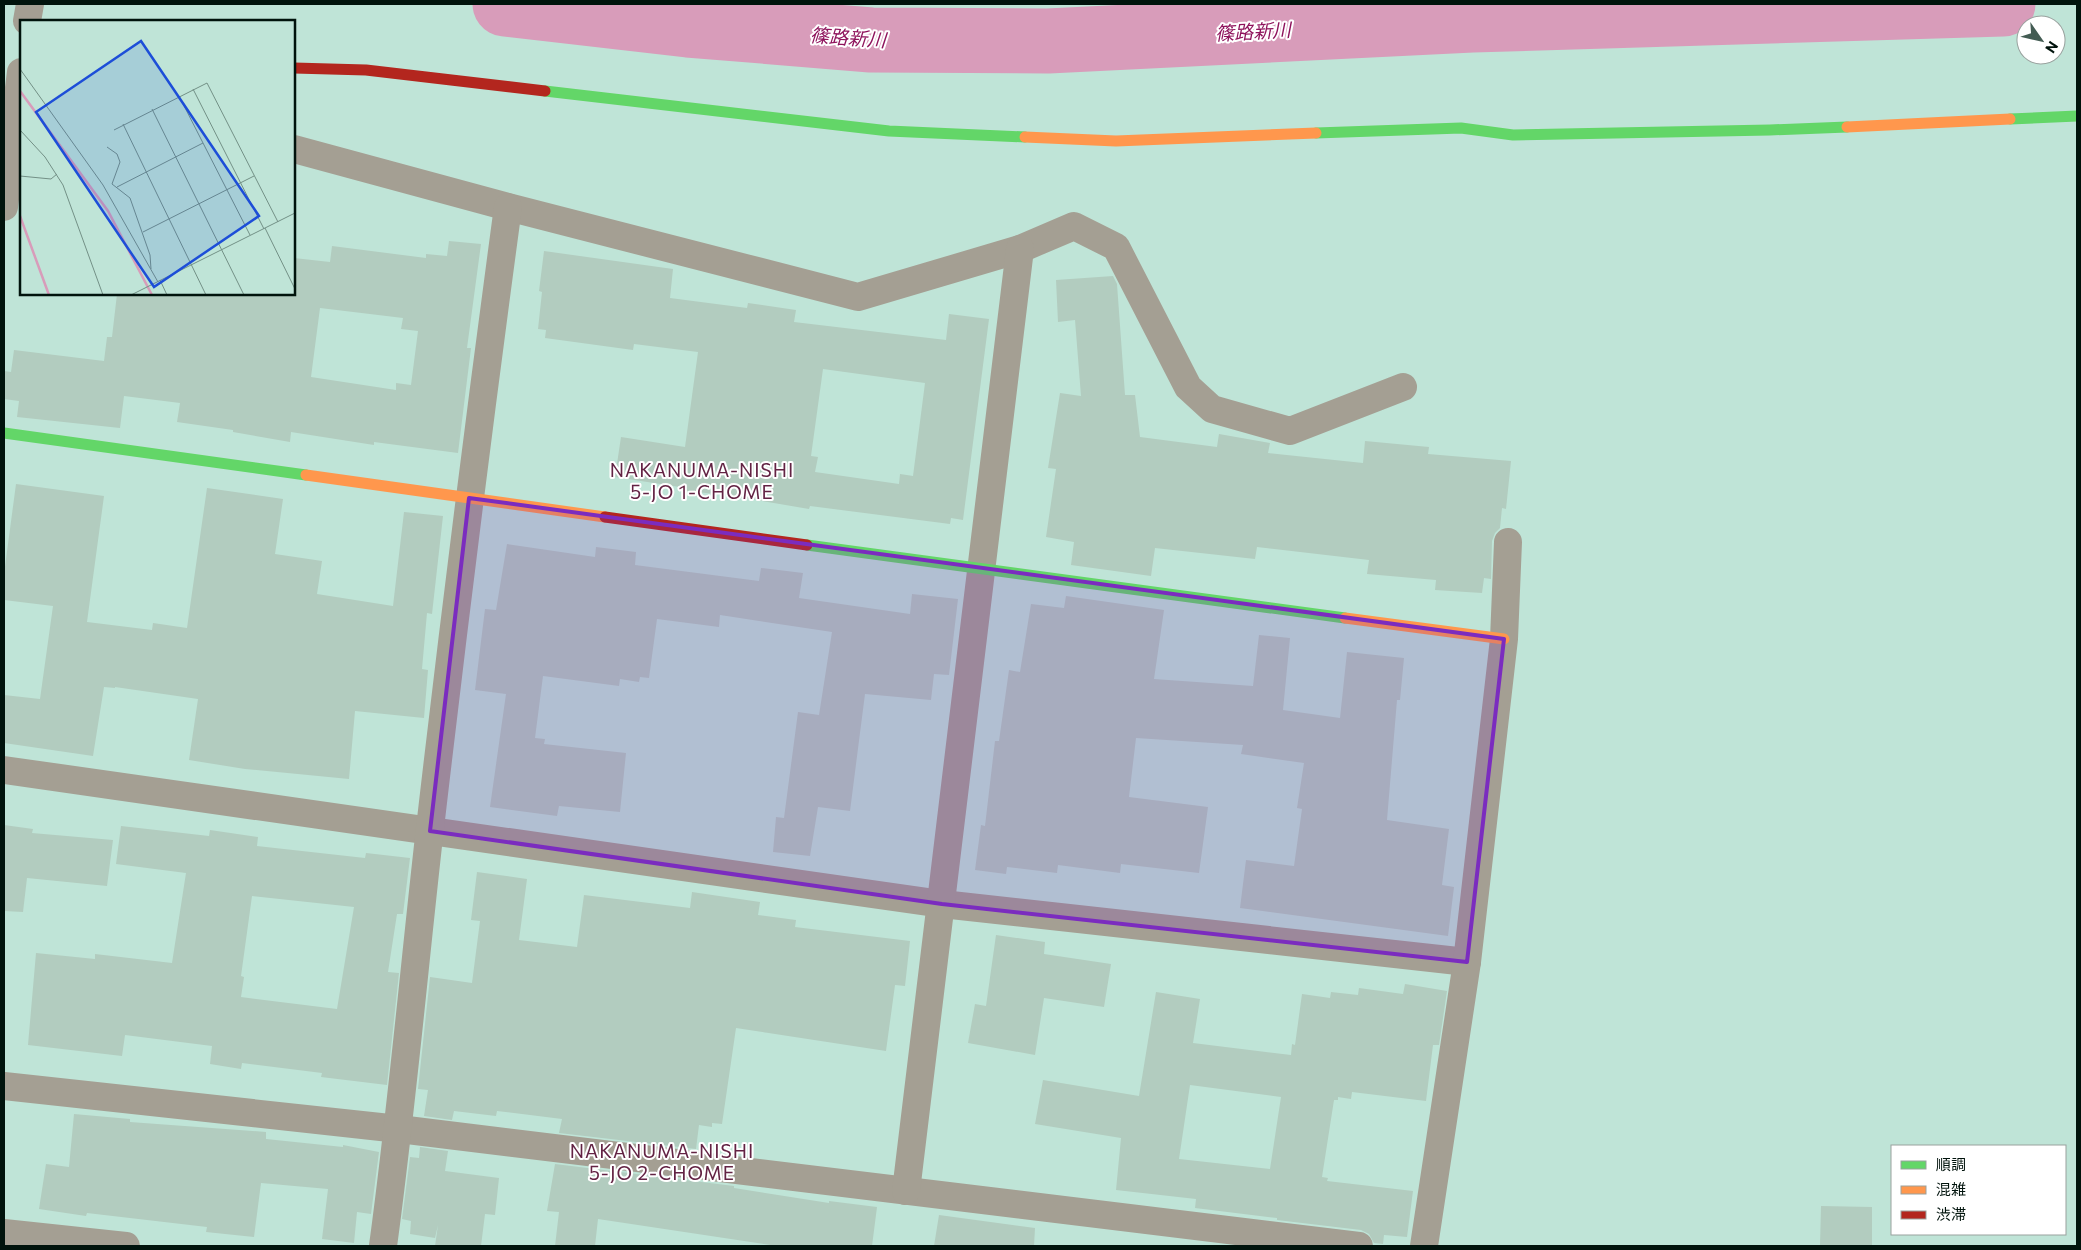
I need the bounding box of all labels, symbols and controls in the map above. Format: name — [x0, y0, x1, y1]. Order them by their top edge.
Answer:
north arrow — [2016, 15, 2066, 65]
water label: 篠路新川 — [1214, 17, 1294, 44]
inset map — [20, 20, 295, 295]
water label: 篠路新川 — [809, 23, 889, 51]
text: N — [2042, 38, 2062, 57]
district label: NAKANUMA-NISHI 5-JO 1-CHOME — [610, 458, 794, 503]
district label: NAKANUMA-NISHI 5-JO 2-CHOME — [570, 1139, 754, 1184]
legend — [1891, 1145, 2066, 1235]
text: 順調 — [1936, 1155, 1966, 1173]
text: 混雑 — [1936, 1180, 1966, 1198]
text: 渋滞 — [1936, 1205, 1966, 1223]

